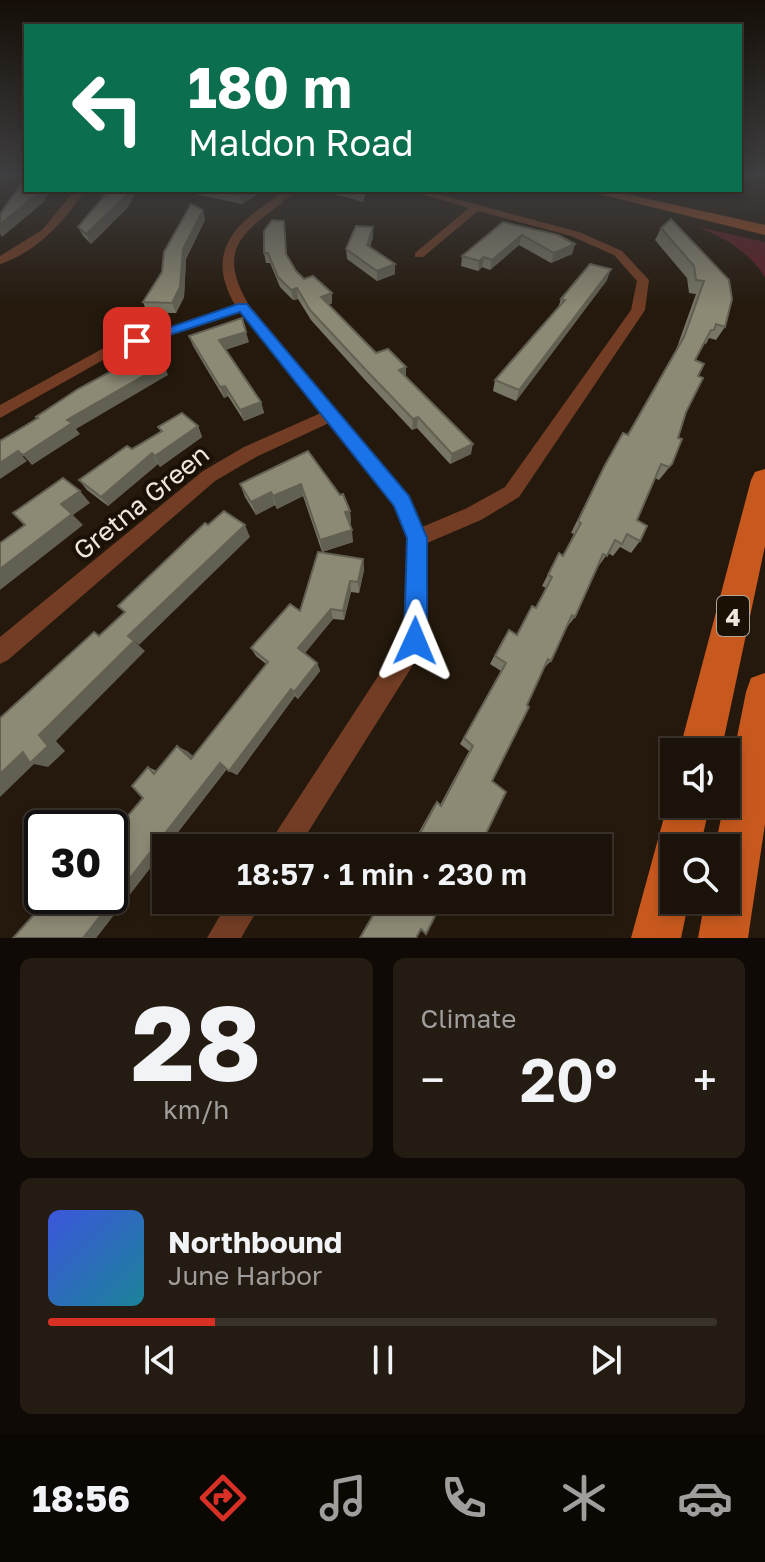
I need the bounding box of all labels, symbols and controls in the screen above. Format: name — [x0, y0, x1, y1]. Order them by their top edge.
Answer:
text: 180 m — [188, 53, 352, 120]
icon: left — [56, 56, 160, 160]
text: Maldon Road — [188, 121, 414, 164]
pin — [103, 307, 171, 375]
icon: arrive — [115, 319, 159, 363]
street label: Gretna Green — [67, 438, 215, 566]
road number: 4 — [717, 596, 749, 636]
position arrow — [373, 599, 457, 683]
map controls — [660, 738, 740, 914]
button: sound — [660, 738, 740, 818]
speed limit sign: 30 — [24, 810, 128, 914]
button: search — [660, 834, 740, 914]
text: 18:57 · 1 min · 230 m — [237, 856, 527, 892]
text: 28 — [131, 979, 261, 1104]
text: Climate — [421, 1003, 516, 1034]
text: 20° — [520, 1043, 618, 1115]
text: − — [421, 1053, 445, 1106]
text: + — [693, 1053, 717, 1106]
text: km/h — [163, 1094, 229, 1125]
text: Northbound — [168, 1224, 342, 1260]
text: June Harbor — [168, 1260, 322, 1291]
icon: previous — [138, 1338, 182, 1382]
icon: pause — [361, 1338, 405, 1382]
icon: next — [584, 1338, 628, 1382]
icon: directions — [195, 1470, 251, 1526]
icon: music — [315, 1470, 371, 1526]
icon: phone — [436, 1470, 492, 1526]
icon: climate — [556, 1470, 612, 1526]
icon: car — [677, 1470, 733, 1526]
text: 18:56 — [32, 1477, 130, 1520]

